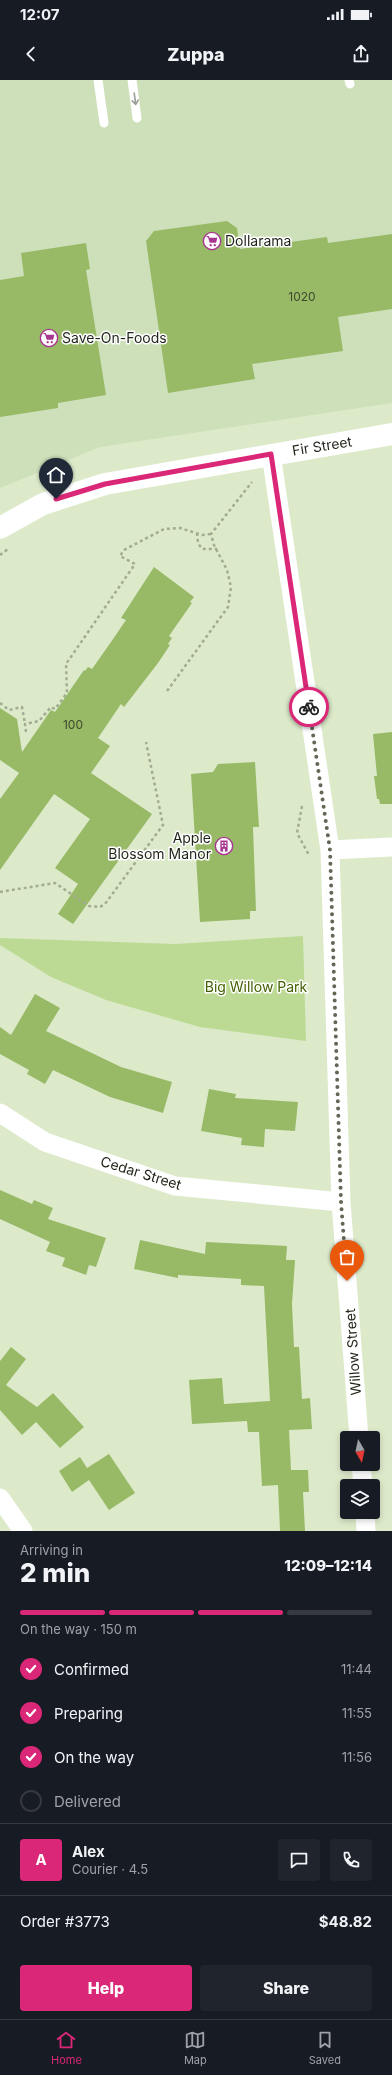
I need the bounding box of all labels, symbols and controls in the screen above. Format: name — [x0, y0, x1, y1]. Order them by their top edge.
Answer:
text: 12:07 — [20, 5, 59, 24]
icon: back — [20, 43, 42, 65]
icon: share — [350, 43, 372, 65]
text: Zuppa — [167, 44, 225, 65]
one-way arrow — [131, 92, 139, 105]
supermarket icon: Dollarama — [202, 231, 222, 251]
place label: Dollarama — [225, 232, 291, 249]
house number: 1020 — [288, 289, 316, 304]
supermarket icon: Save-On-Foods — [39, 328, 59, 348]
place label: Save-On-Foods — [62, 329, 167, 346]
street label: Fir Street — [291, 432, 353, 459]
pin — [39, 458, 73, 499]
icon: home — [45, 464, 67, 486]
courier — [289, 687, 329, 727]
icon: bike — [298, 696, 320, 718]
house number: 100 — [63, 717, 83, 732]
place label: Apple Blossom Manor — [108, 829, 211, 862]
building icon: Apple Blossom Manor — [214, 836, 234, 856]
park label: Big Willow Park — [205, 978, 308, 995]
street label: Cedar Street — [99, 1152, 184, 1193]
pin — [330, 1240, 364, 1281]
icon: bag — [336, 1246, 358, 1268]
street label: Willow Street — [341, 1308, 364, 1396]
north arrow — [340, 1431, 380, 1471]
map controls — [340, 1431, 380, 1519]
button: layers — [340, 1479, 380, 1519]
text: Arriving in — [20, 1542, 83, 1558]
text: 12:09–12:14 — [284, 1556, 372, 1575]
text: 2 min — [20, 1557, 90, 1588]
text: On the way · 150 m — [20, 1621, 137, 1637]
icon: check — [20, 1658, 42, 1680]
text: Confirmed — [54, 1660, 129, 1679]
text: 11:44 — [341, 1661, 372, 1677]
icon: check — [20, 1702, 42, 1724]
text: Preparing — [54, 1704, 123, 1723]
text: 11:55 — [342, 1705, 372, 1721]
icon: check — [20, 1746, 42, 1768]
text: On the way — [54, 1748, 134, 1767]
text: 11:56 — [342, 1749, 372, 1765]
text: Delivered — [54, 1792, 121, 1811]
button: chat — [278, 1839, 320, 1881]
button: phone — [330, 1839, 372, 1881]
text: Alex — [72, 1842, 105, 1861]
text: A — [35, 1850, 47, 1869]
text: Courier · 4.5 — [72, 1861, 148, 1877]
text: Order #3773 — [20, 1912, 110, 1931]
text: $48.82 — [319, 1912, 372, 1931]
button: Help — [20, 1965, 192, 2011]
button: Share — [200, 1965, 372, 2011]
tab: Home — [51, 2029, 82, 2067]
tab: Map — [184, 2029, 207, 2067]
tab: Saved — [309, 2029, 341, 2067]

